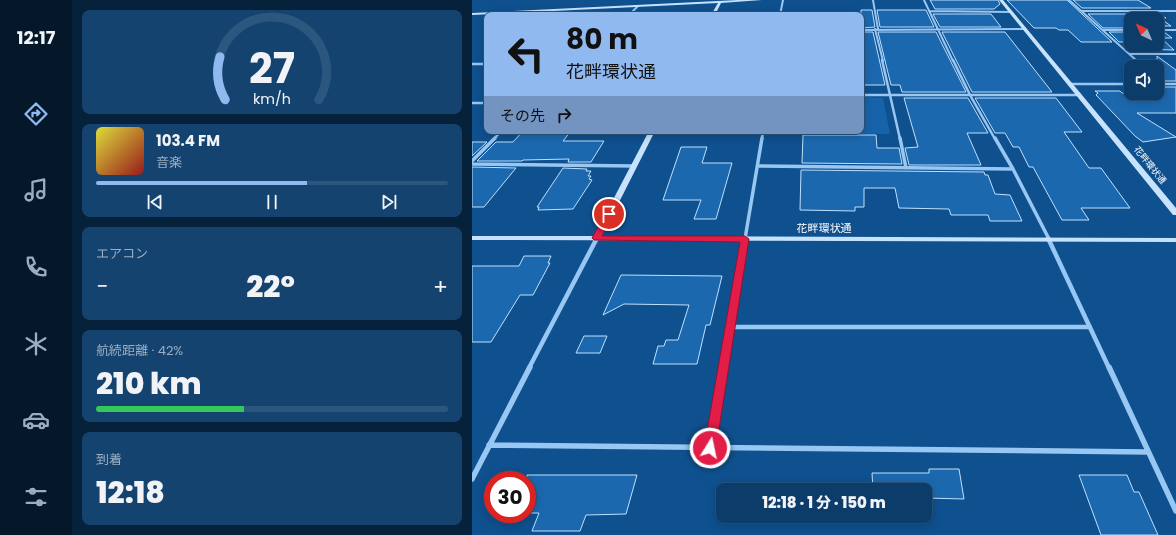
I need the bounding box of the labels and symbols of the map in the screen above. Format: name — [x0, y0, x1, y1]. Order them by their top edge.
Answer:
north arrow — [1124, 12, 1164, 52]
street label: 花畔環状通 — [1131, 144, 1169, 186]
pin — [592, 197, 626, 231]
street label: 花畔環状通 — [797, 220, 852, 236]
position arrow — [689, 427, 731, 469]
speed limit sign: 30 — [484, 471, 536, 523]

